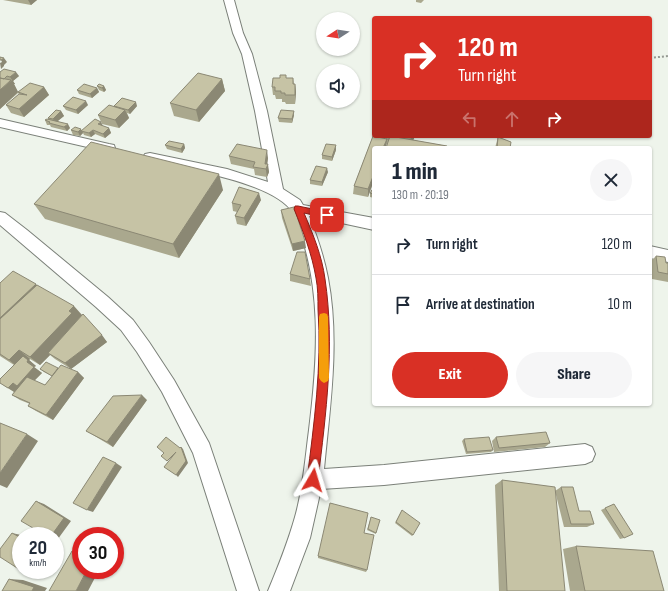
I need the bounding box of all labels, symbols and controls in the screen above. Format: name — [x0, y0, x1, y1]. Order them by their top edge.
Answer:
north arrow — [316, 12, 360, 56]
map controls — [316, 12, 360, 108]
text: 120 m — [458, 31, 518, 64]
icon: right — [392, 32, 444, 84]
button: sound — [316, 64, 360, 108]
text: Turn right — [458, 65, 516, 86]
icon: left — [459, 108, 481, 130]
icon: ahead — [501, 108, 523, 130]
icon: right — [543, 108, 565, 130]
text: 1 min — [392, 157, 438, 186]
button: close — [590, 159, 632, 201]
text: 130 m · 20:19 — [392, 187, 449, 203]
pin — [310, 198, 344, 232]
icon: arrive — [316, 204, 338, 226]
icon: right — [392, 234, 414, 256]
text: Turn right — [426, 235, 478, 254]
text: 120 m — [602, 235, 632, 254]
icon: arrive — [392, 294, 414, 316]
text: Arrive at destination — [426, 295, 535, 314]
text: 10 m — [608, 295, 632, 314]
button: Exit — [392, 352, 508, 398]
button: Share — [516, 352, 632, 398]
position arrow — [292, 459, 334, 501]
speed limit sign: 30 — [72, 527, 124, 579]
text: 20 — [29, 536, 47, 560]
text: km/h — [29, 557, 47, 569]

